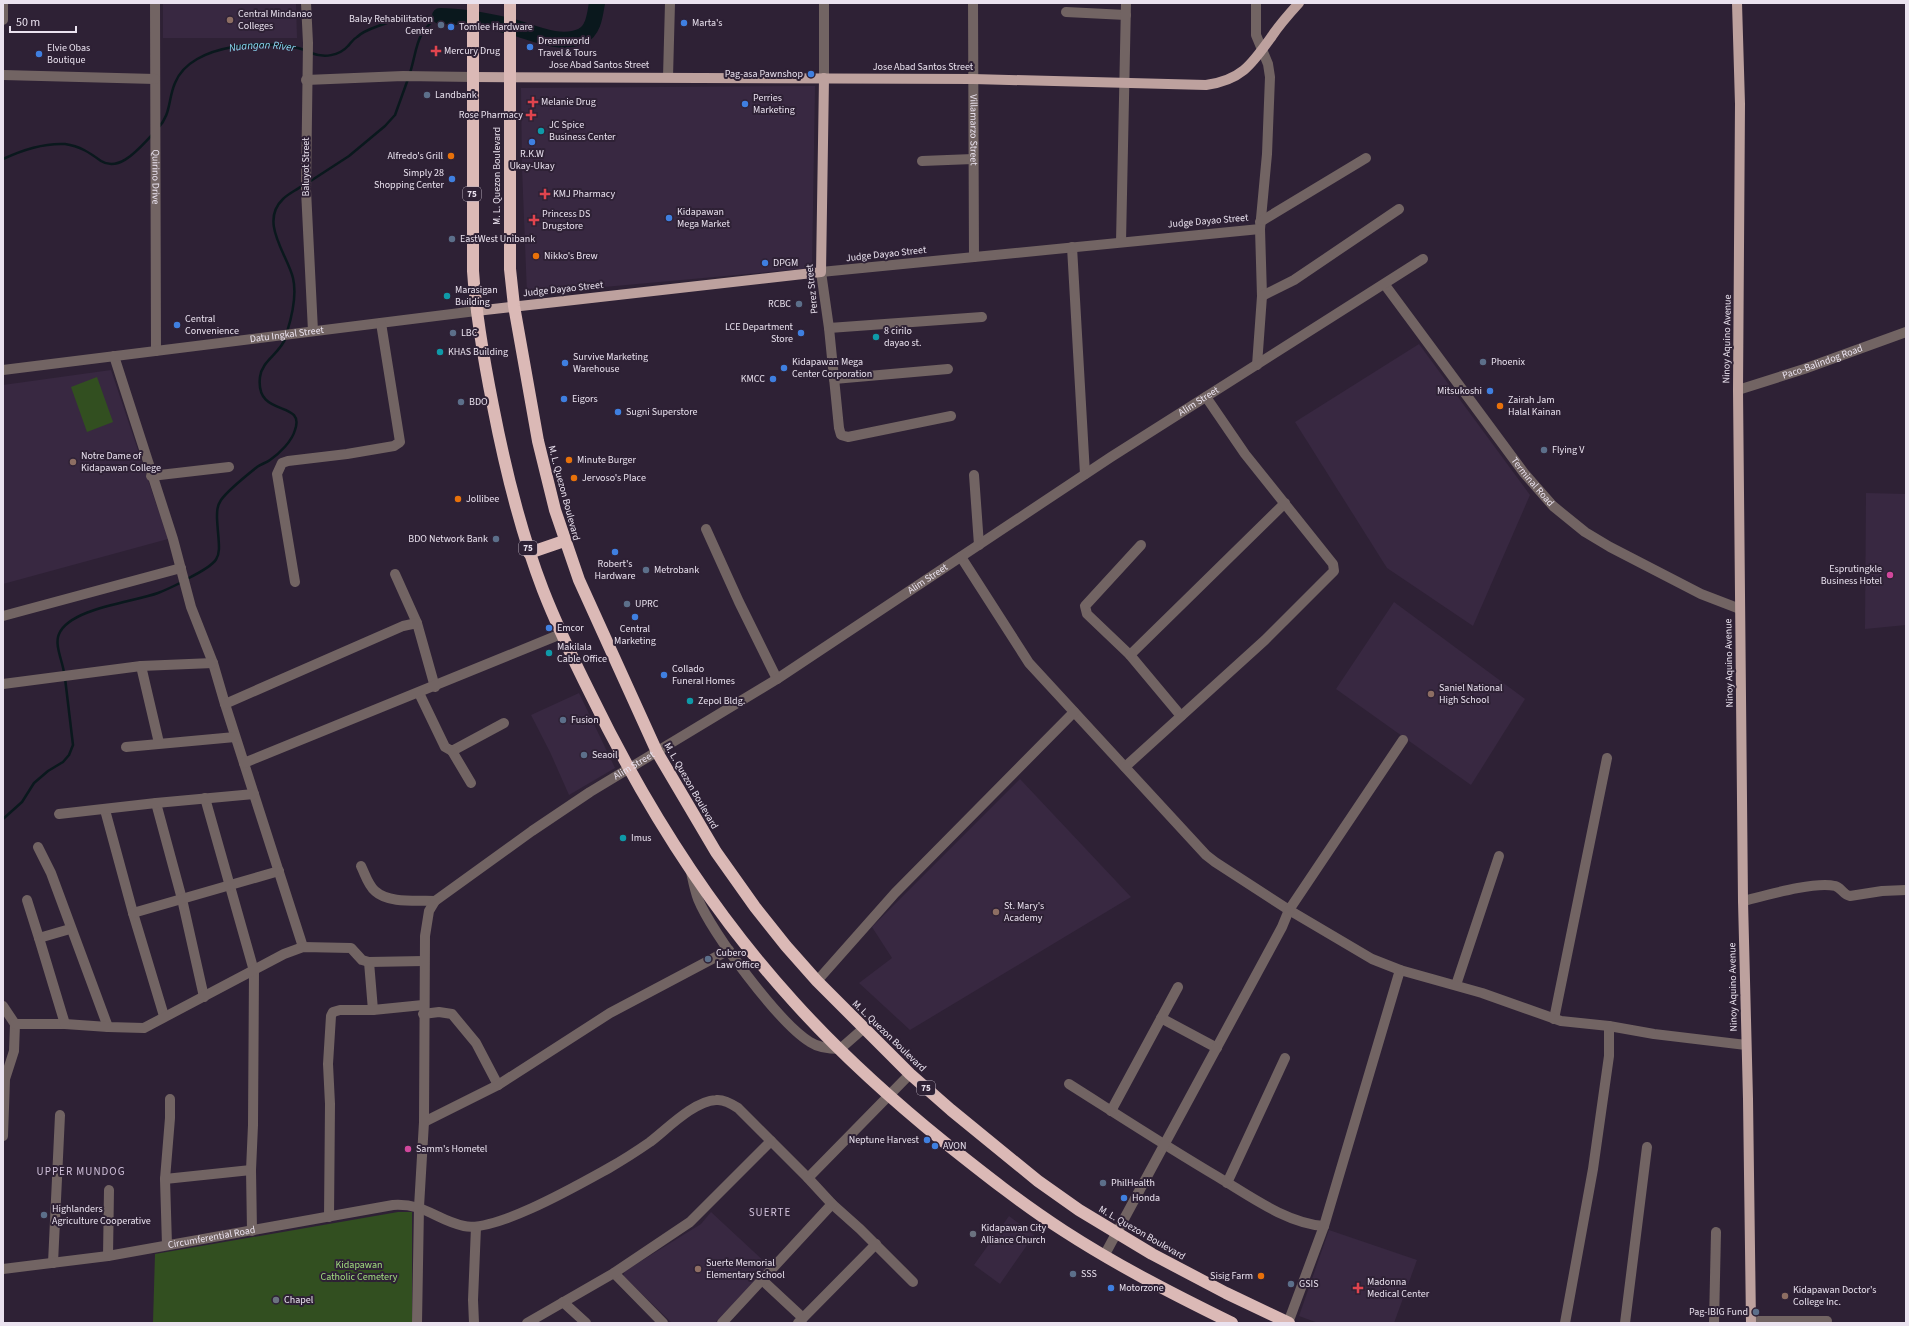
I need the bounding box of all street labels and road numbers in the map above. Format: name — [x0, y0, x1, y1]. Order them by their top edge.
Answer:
street label: Jose Abad Santos Street — [549, 58, 650, 72]
street label: Jose Abad Santos Street — [873, 60, 974, 74]
street label: Villamarzo Street — [966, 94, 981, 166]
street label: M. L. Quezon Boulevard — [490, 127, 504, 225]
street label: Baluyot Street — [299, 137, 313, 197]
street label: Quirino Drive — [148, 149, 163, 205]
road number: 75 — [463, 187, 481, 201]
street label: Judge Dayao Street — [1167, 210, 1249, 231]
street label: Judge Dayao Street — [845, 243, 928, 265]
street label: Perez Street — [802, 263, 822, 315]
street label: Judge Dayao Street — [522, 278, 605, 300]
street label: Ninoy Aquino Avenue — [1719, 294, 1735, 384]
street label: Datu Ingkal Street — [249, 323, 325, 346]
street label: Paco-Balindog Road — [1781, 341, 1865, 382]
street label: Alim Street — [1176, 383, 1222, 420]
street label: M. L. Quezon Boulevard — [545, 444, 583, 542]
street label: Terminal Road — [1508, 454, 1557, 510]
road number: 75 — [519, 541, 537, 555]
street label: Alim Street — [905, 560, 951, 597]
street label: Ninoy Aquino Avenue — [1721, 618, 1737, 708]
street label: M. L. Quezon Boulevard — [660, 740, 722, 832]
street label: Alim Street — [611, 747, 658, 783]
street label: Ninoy Aquino Avenue — [1725, 942, 1741, 1032]
street label: M. L. Quezon Boulevard — [849, 997, 929, 1075]
road number: 75 — [917, 1081, 935, 1095]
street label: M. L. Quezon Boulevard — [1096, 1202, 1188, 1264]
street label: Circumferential Road — [167, 1223, 256, 1252]

